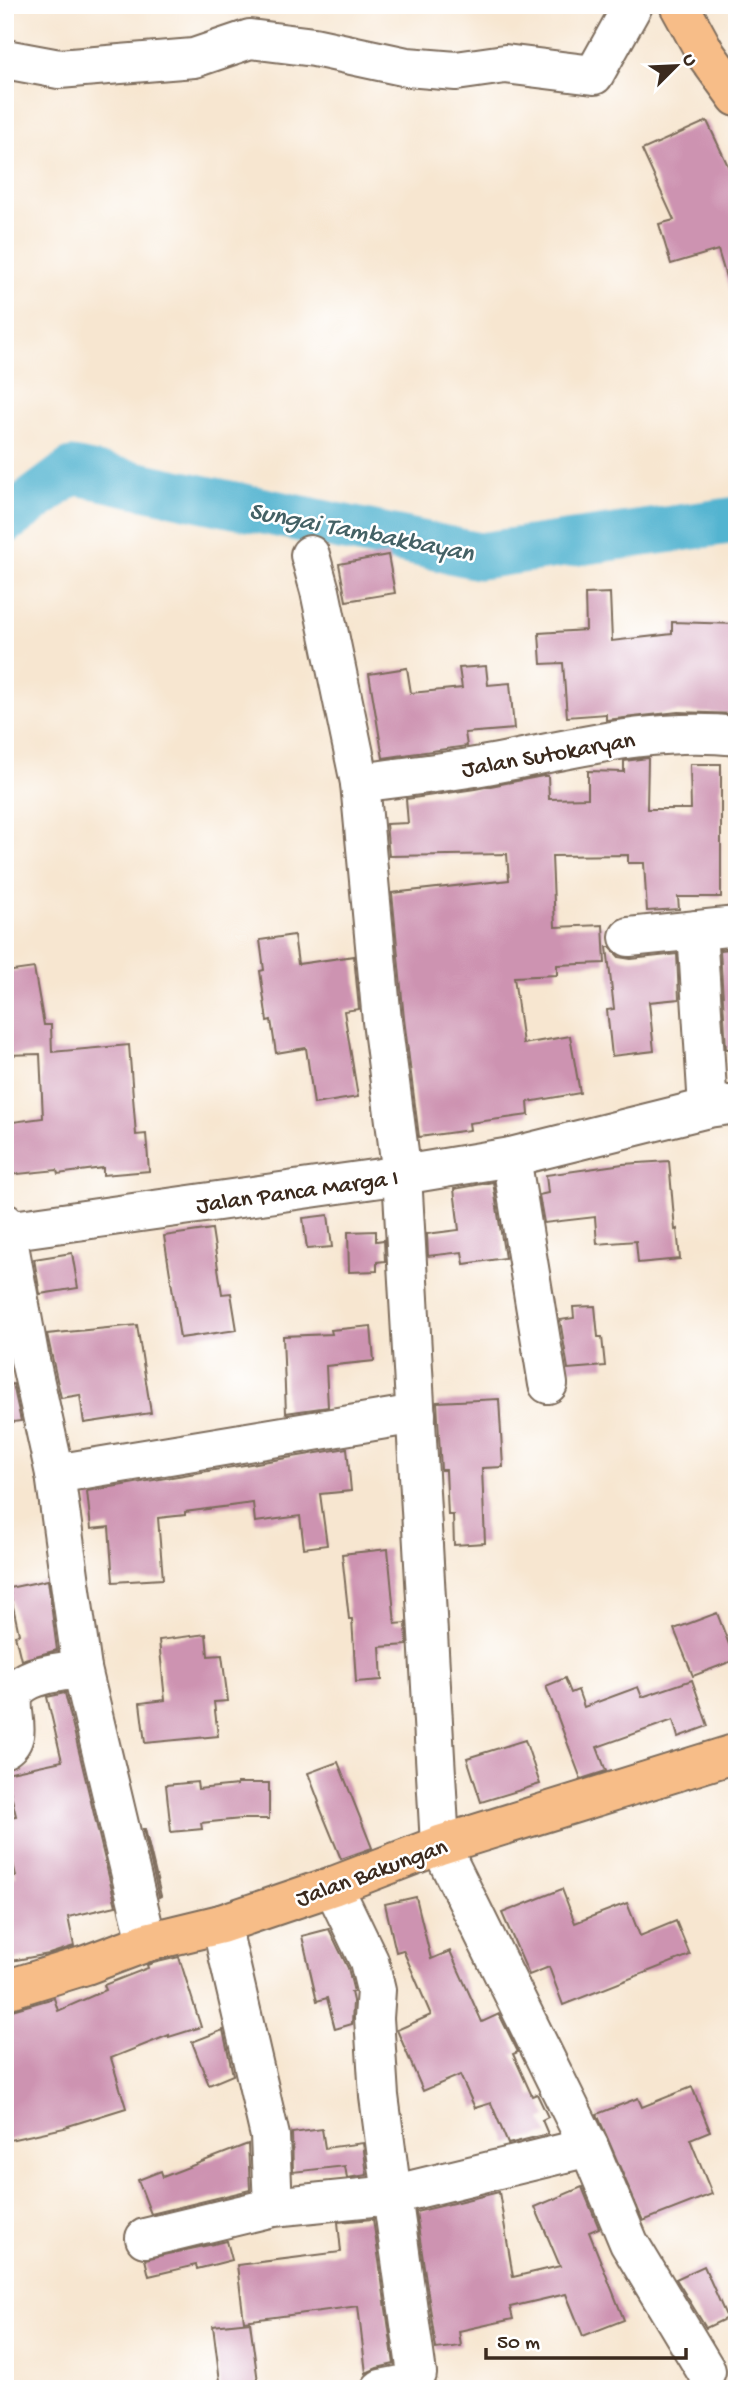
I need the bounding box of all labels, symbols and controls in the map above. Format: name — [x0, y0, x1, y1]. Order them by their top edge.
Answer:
north arrow — [640, 32, 710, 102]
text: U — [676, 51, 701, 70]
water label: Sungai Tambakbayan — [246, 497, 477, 572]
street label: Jalan Sutokaryan — [460, 727, 638, 786]
street label: Jalan Panca Marga I — [195, 1165, 400, 1222]
street label: Jalan Bakungan — [292, 1833, 452, 1915]
scale bar — [486, 2317, 686, 2361]
text: 50 m — [497, 2332, 540, 2357]

